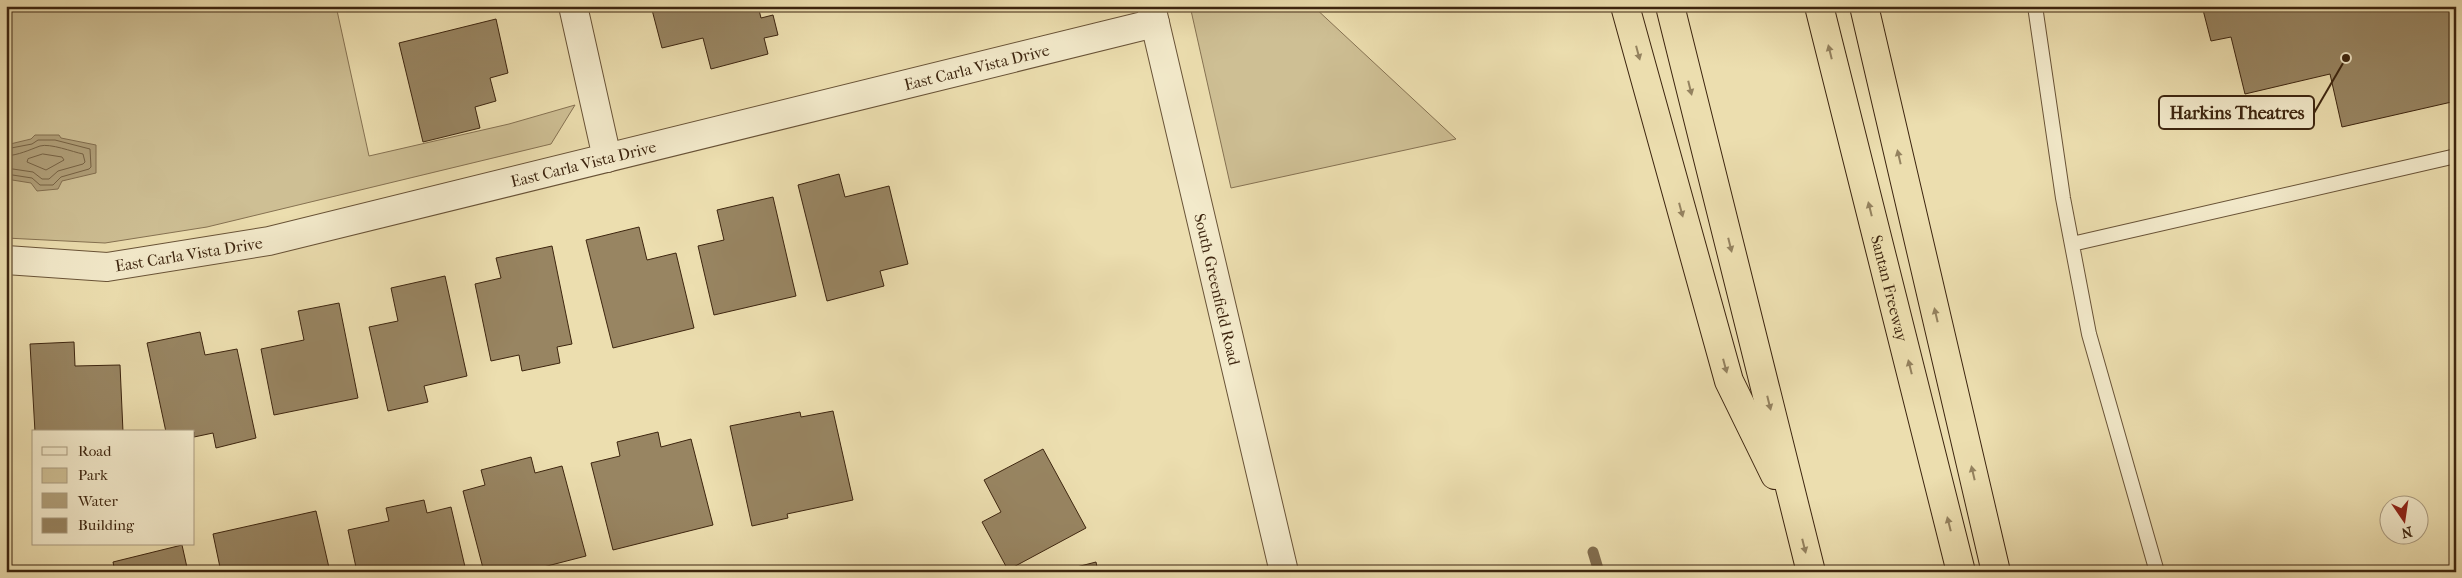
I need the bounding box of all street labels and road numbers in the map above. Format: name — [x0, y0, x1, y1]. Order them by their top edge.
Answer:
street label: East Carla Vista Drive — [902, 40, 1051, 94]
street label: East Carla Vista Drive — [509, 137, 658, 191]
street label: South Greenfield Road — [1190, 212, 1244, 368]
street label: East Carla Vista Drive — [114, 233, 264, 276]
street label: Santan Freeway — [1867, 233, 1912, 344]

